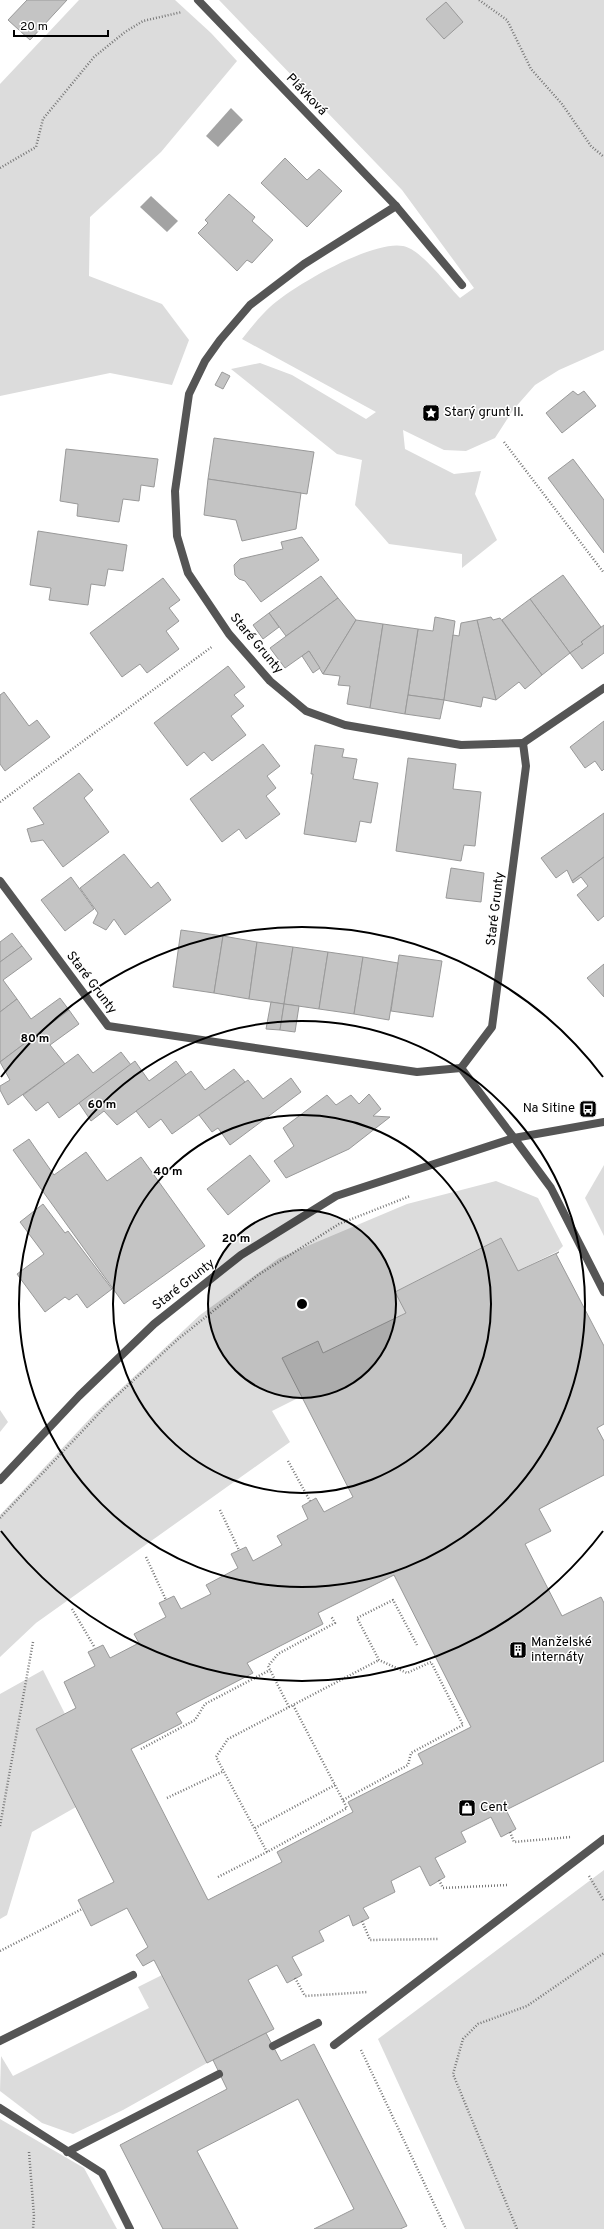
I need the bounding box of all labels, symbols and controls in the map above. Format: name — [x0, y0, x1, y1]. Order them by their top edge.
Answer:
scale bar — [14, 12, 108, 38]
text: 20 m — [20, 19, 48, 35]
street label: Plávková — [282, 71, 330, 119]
place icon: Starý grunt II. — [421, 403, 441, 423]
place label: Starý grunt II. — [444, 405, 524, 421]
street label: Staré Grunty — [226, 610, 286, 678]
street label: Staré Grunty — [484, 871, 508, 947]
street label: Staré Grunty — [62, 949, 120, 1018]
text: 80 m — [21, 1031, 49, 1047]
text: 60 m — [88, 1097, 116, 1113]
bus stop icon: Na Sitine — [578, 1099, 598, 1119]
place label: Na Sitine — [523, 1101, 575, 1117]
text: 40 m — [153, 1164, 183, 1180]
text: 20 m — [222, 1231, 250, 1247]
street label: Staré Grunty — [150, 1256, 218, 1314]
centre of rings — [295, 1297, 309, 1311]
place label: Manželské internáty — [531, 1635, 592, 1666]
building icon: Manželské internáty — [508, 1640, 528, 1660]
shop icon: Cent — [457, 1798, 477, 1818]
place label: Cent — [480, 1800, 508, 1816]

